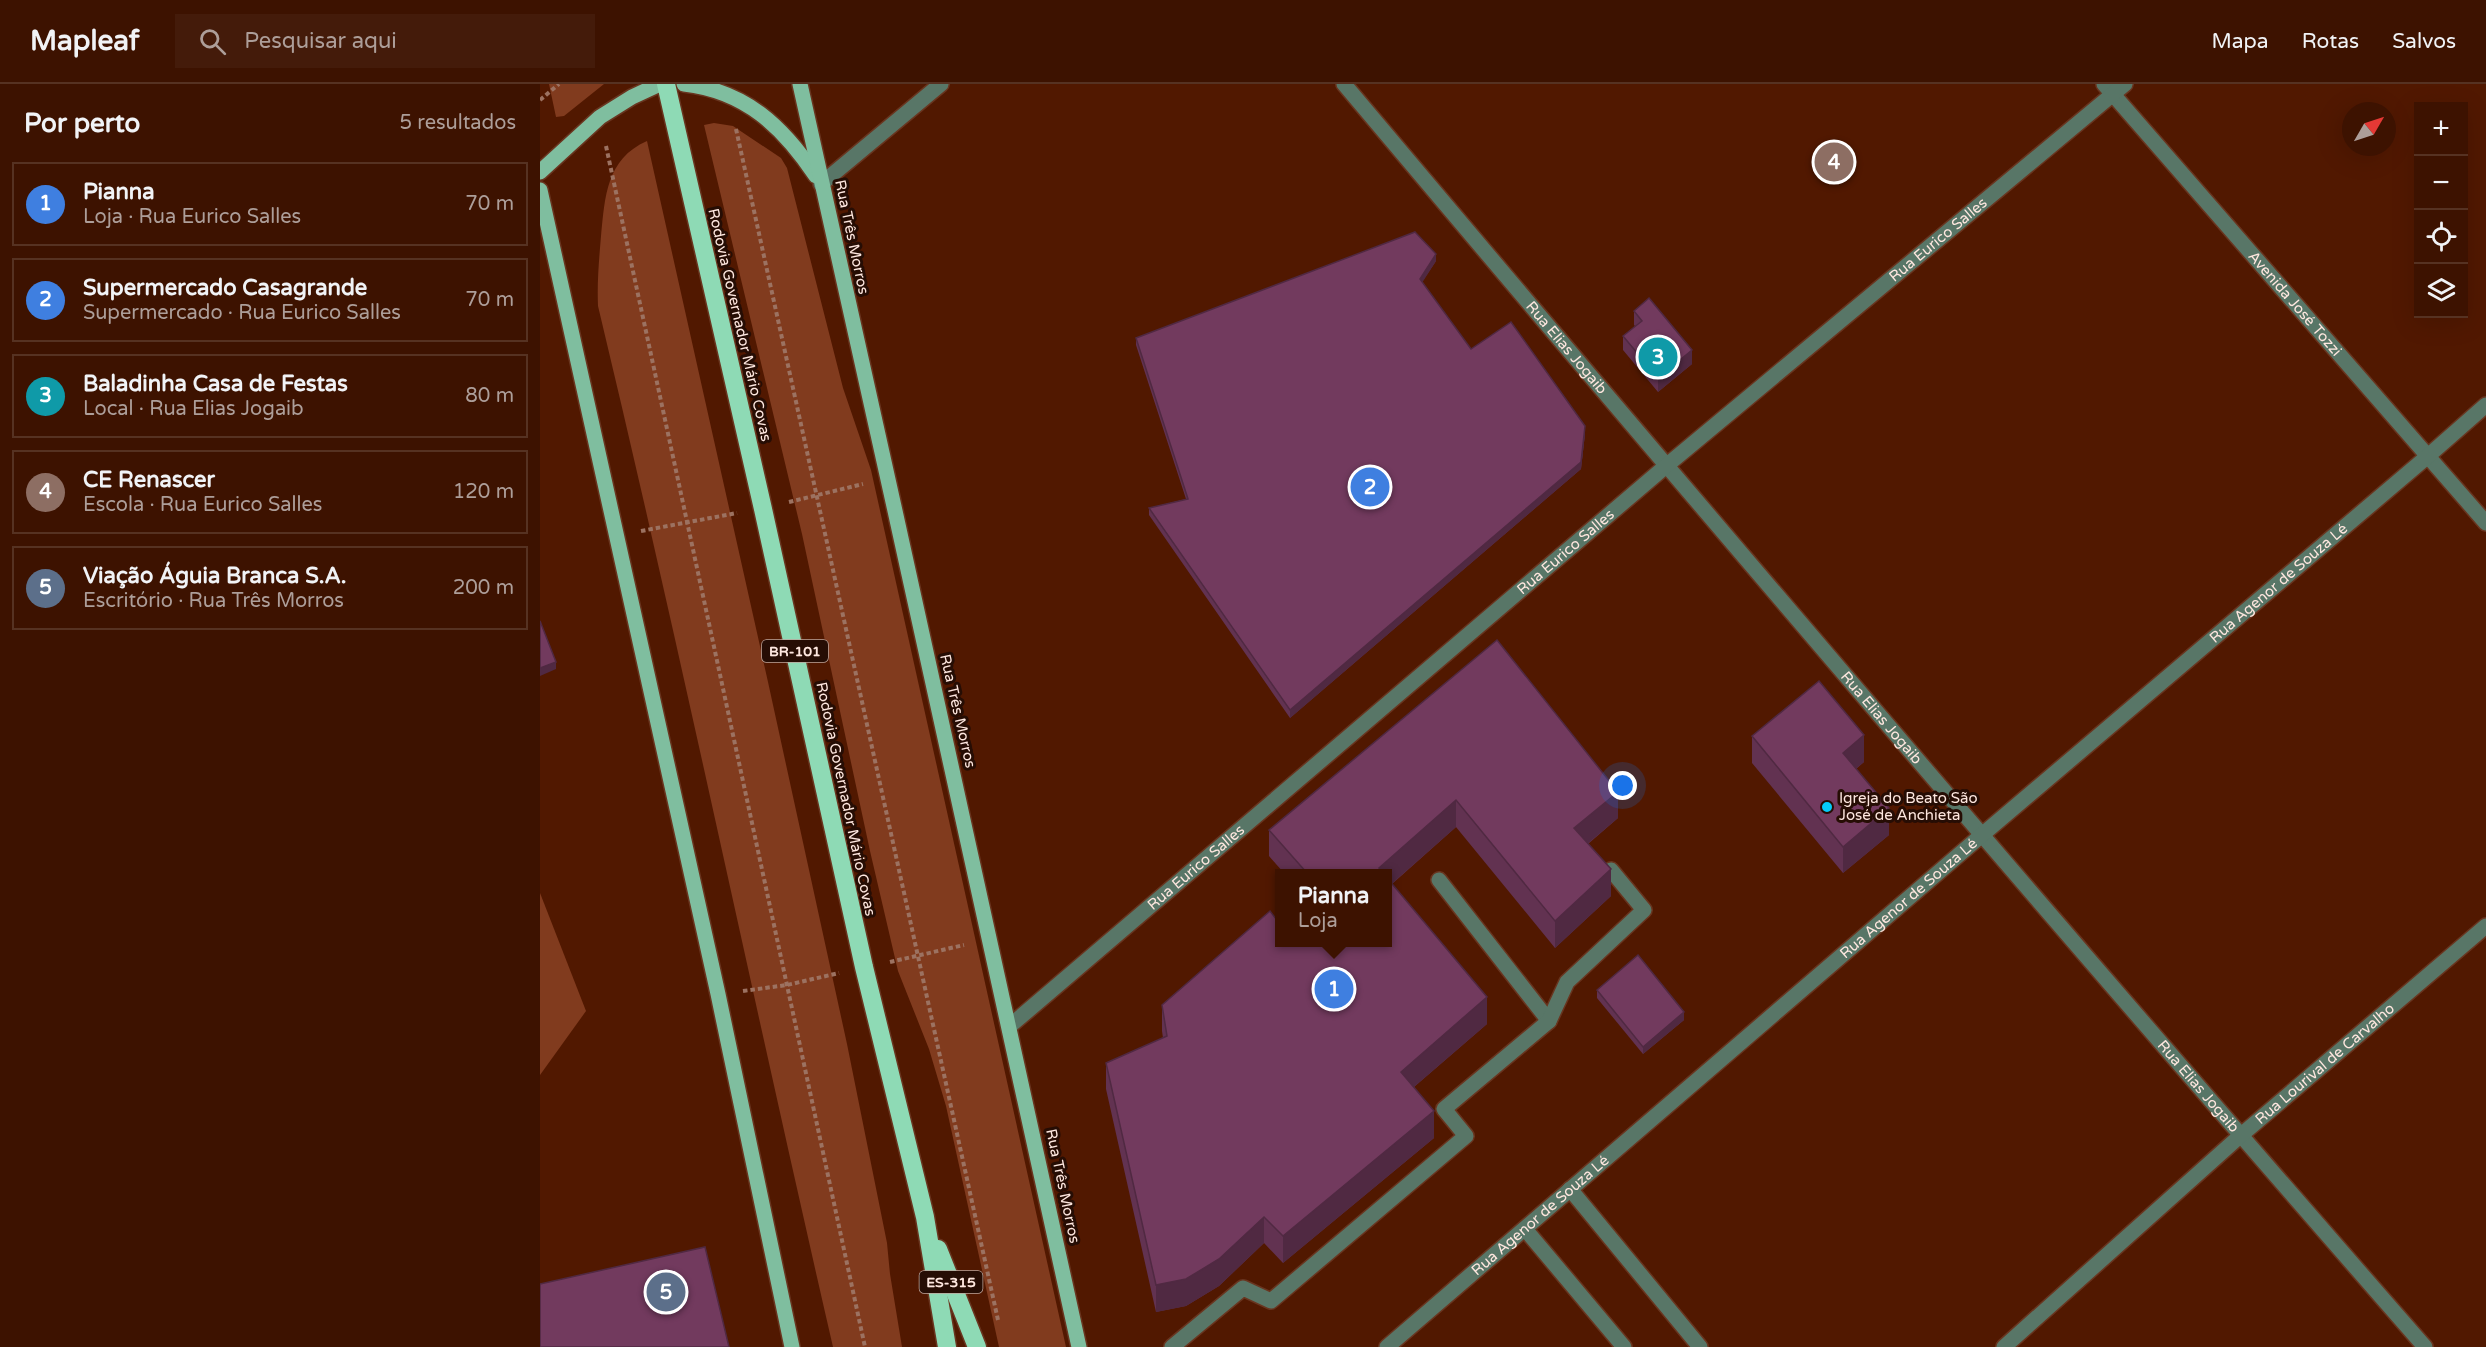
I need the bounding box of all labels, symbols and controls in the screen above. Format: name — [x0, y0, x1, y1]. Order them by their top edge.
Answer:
search box — [175, 14, 595, 68]
text: Mapleaf — [30, 24, 139, 58]
icon: search — [196, 25, 229, 58]
text: Pesquisar aqui — [244, 28, 397, 54]
text: Mapa — [2211, 29, 2269, 54]
text: Rotas — [2302, 29, 2359, 54]
text: Salvos — [2392, 29, 2456, 54]
north arrow — [2342, 102, 2396, 156]
map controls — [2414, 102, 2468, 318]
button: + — [2414, 102, 2468, 156]
text: Por perto — [24, 108, 140, 139]
text: 5 resultados — [400, 111, 516, 135]
pin: 4 — [1814, 140, 1854, 184]
button: − — [2414, 156, 2468, 210]
street label: Rua Três Morros — [831, 178, 873, 296]
text: Pianna — [83, 179, 155, 205]
text: 1 — [39, 192, 52, 216]
text: 70 m — [465, 192, 514, 216]
street label: Rua Eurico Salles — [1885, 194, 1991, 286]
text: Loja · Rua Eurico Salles — [83, 205, 301, 229]
street label: Rodovia Governador Mário Covas — [704, 207, 776, 443]
button: locate — [2414, 210, 2468, 264]
street label: Avenida José Tozzi — [2244, 247, 2346, 360]
button: layers — [2414, 264, 2468, 318]
text: Supermercado Casagrande — [83, 275, 367, 301]
text: 2 — [39, 288, 52, 312]
text: 70 m — [465, 288, 514, 312]
street label: Rua Elias Jogaib — [1522, 297, 1611, 398]
text: Supermercado · Rua Eurico Salles — [83, 301, 401, 325]
pin: 3 — [1638, 334, 1678, 380]
text: Baladinha Casa de Festas — [83, 371, 348, 397]
text: 3 — [39, 384, 52, 408]
text: 80 m — [465, 384, 514, 408]
text: Local · Rua Elias Jogaib — [83, 397, 304, 421]
pin: 2 — [1350, 464, 1390, 510]
text: CE Renascer — [83, 467, 215, 493]
text: 4 — [39, 480, 52, 504]
text: 120 m — [453, 480, 514, 504]
text: Escola · Rua Eurico Salles — [83, 493, 322, 517]
street label: Rua Eurico Salles — [1513, 505, 1618, 598]
street label: Rua Agenor de Souza Lé — [2206, 519, 2351, 647]
text: Viação Águia Branca S.A. — [83, 563, 347, 589]
text: 5 — [39, 576, 52, 600]
text: 200 m — [453, 576, 514, 600]
text: Escritório · Rua Três Morros — [83, 589, 344, 613]
road number: BR-101 — [762, 640, 828, 662]
street label: Rua Três Morros — [936, 652, 980, 770]
street label: Rua Elias Jogaib — [1837, 668, 1926, 768]
street label: Rodovia Governador Mário Covas — [812, 680, 880, 918]
your location — [1608, 771, 1637, 800]
place label: Igreja do Beato São José de Anchieta — [1839, 789, 1978, 824]
marker: Igreja do Beato São José de Anchieta — [1820, 800, 1834, 814]
street label: Rua Eurico Salles — [1144, 821, 1248, 914]
street label: Rua Agenor de Souza Lé — [1836, 834, 1981, 962]
popup — [1275, 869, 1392, 947]
text: Pianna — [1298, 883, 1369, 909]
text: Loja — [1298, 909, 1338, 933]
pin: 1 — [1314, 966, 1354, 1012]
street label: Rua Lourival de Carvalho — [2251, 999, 2398, 1128]
street label: Rua Elias Jogaib — [2154, 1036, 2243, 1136]
street label: Rua Três Morros — [1042, 1127, 1084, 1245]
street label: Rua Agenor de Souza Lé — [1468, 1151, 1612, 1279]
pin: 5 — [646, 1270, 686, 1314]
road number: ES-315 — [920, 1271, 982, 1293]

